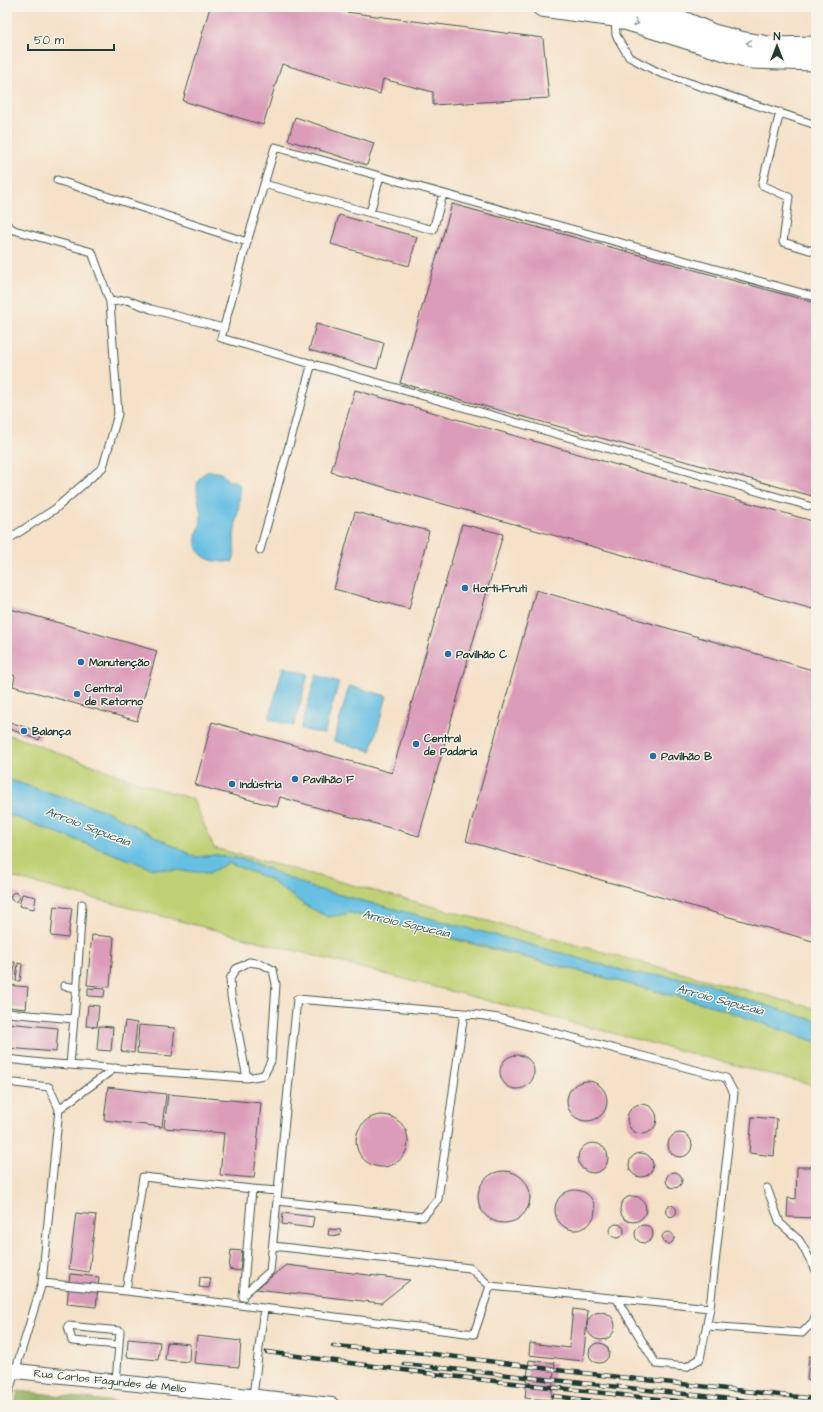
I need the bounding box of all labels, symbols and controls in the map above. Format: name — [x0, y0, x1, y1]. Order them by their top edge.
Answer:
one-way arrow — [632, 18, 639, 27]
scale bar — [28, 26, 114, 52]
north arrow — [757, 26, 797, 66]
text: N — [774, 29, 781, 44]
text: 50 m — [34, 32, 65, 49]
one-way arrow — [746, 39, 752, 48]
place label: Horti-Fruti — [472, 581, 527, 596]
marker: Horti-Fruti — [460, 583, 470, 593]
place label: Pavilhão C — [456, 647, 507, 662]
marker: Pavilhão C — [443, 649, 453, 659]
place label: Manutenção — [89, 655, 150, 670]
marker: Manutenção — [76, 657, 86, 667]
place label: Central de Retorno — [84, 681, 144, 709]
marker: Central de Retorno — [72, 689, 82, 699]
place label: Balança — [32, 724, 71, 739]
marker: Balança — [19, 726, 29, 736]
place label: Central de Padaria — [423, 731, 478, 759]
marker: Central de Padaria — [411, 739, 421, 749]
place label: Pavilhão B — [661, 749, 712, 764]
marker: Pavilhão B — [648, 751, 658, 761]
place label: Pavilhão F — [303, 772, 354, 787]
marker: Pavilhão F — [290, 774, 300, 784]
place label: Indústria — [240, 777, 282, 792]
marker: Indústria — [227, 779, 237, 789]
water label: Arroio Sapucaia — [43, 803, 134, 851]
water label: Arroio Sapucaia — [361, 906, 452, 943]
water label: Arroio Sapucaia — [675, 980, 766, 1020]
street label: Rua Carlos Fagundes de Mello — [33, 1366, 188, 1398]

